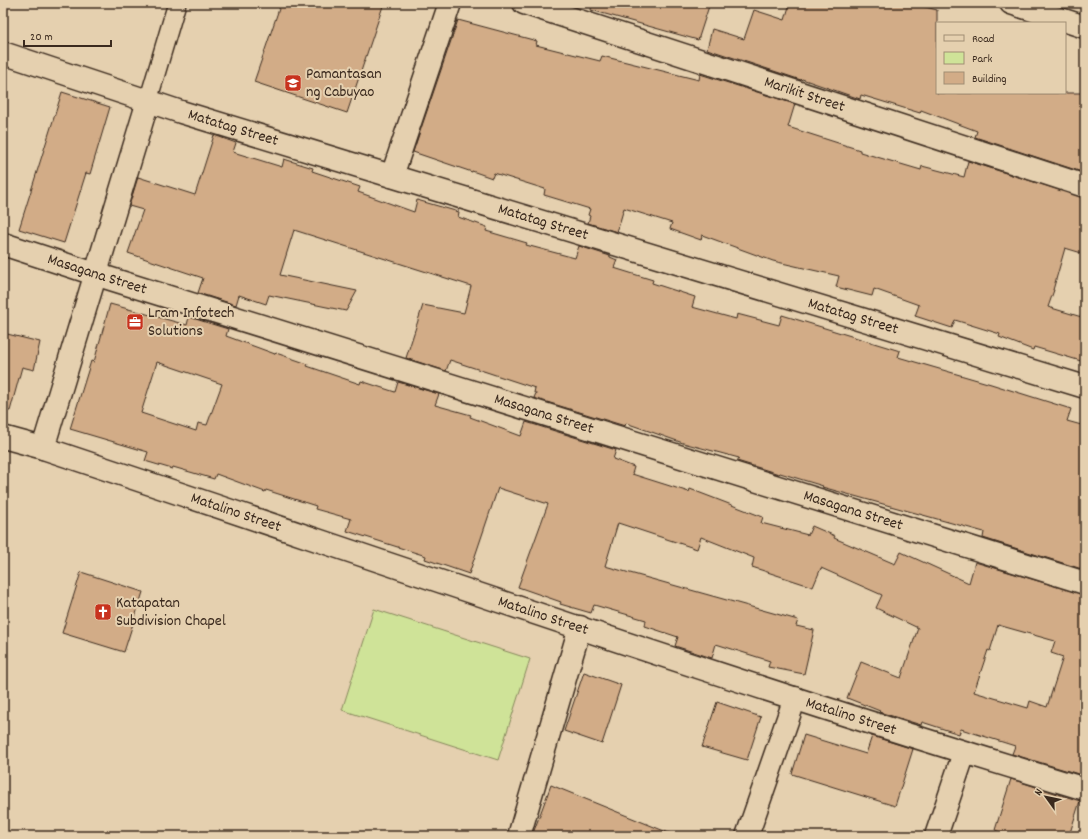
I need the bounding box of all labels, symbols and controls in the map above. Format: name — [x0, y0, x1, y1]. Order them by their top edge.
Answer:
scale bar — [24, 22, 111, 48]
legend — [936, 22, 1066, 94]
text: 20 m — [30, 29, 53, 46]
text: Road — [972, 31, 994, 48]
text: Park — [972, 51, 993, 68]
place label: Pamantasan ng Cabuyao — [306, 63, 382, 104]
street label: Marikit Street — [761, 71, 848, 118]
text: Building — [972, 71, 1007, 88]
school or university icon: Pamantasan ng Cabuyao — [283, 73, 303, 93]
street label: Matatag Street — [185, 103, 281, 152]
street label: Matatag Street — [495, 198, 591, 247]
street label: Masagana Street — [44, 248, 150, 301]
street label: Matatag Street — [805, 292, 901, 341]
place label: Lram Infotech Solutions — [148, 302, 234, 343]
office icon: Lram Infotech Solutions — [125, 312, 145, 332]
street label: Masagana Street — [491, 388, 597, 440]
street label: Masagana Street — [800, 484, 906, 537]
street label: Matalino Street — [188, 487, 284, 539]
street label: Matalino Street — [495, 590, 592, 642]
place label: Katapatan Subdivision Chapel — [116, 592, 226, 633]
church icon: Katapatan Subdivision Chapel — [93, 602, 113, 622]
street label: Matalino Street — [803, 691, 900, 742]
north arrow — [1026, 777, 1066, 817]
text: N — [1031, 786, 1048, 799]

